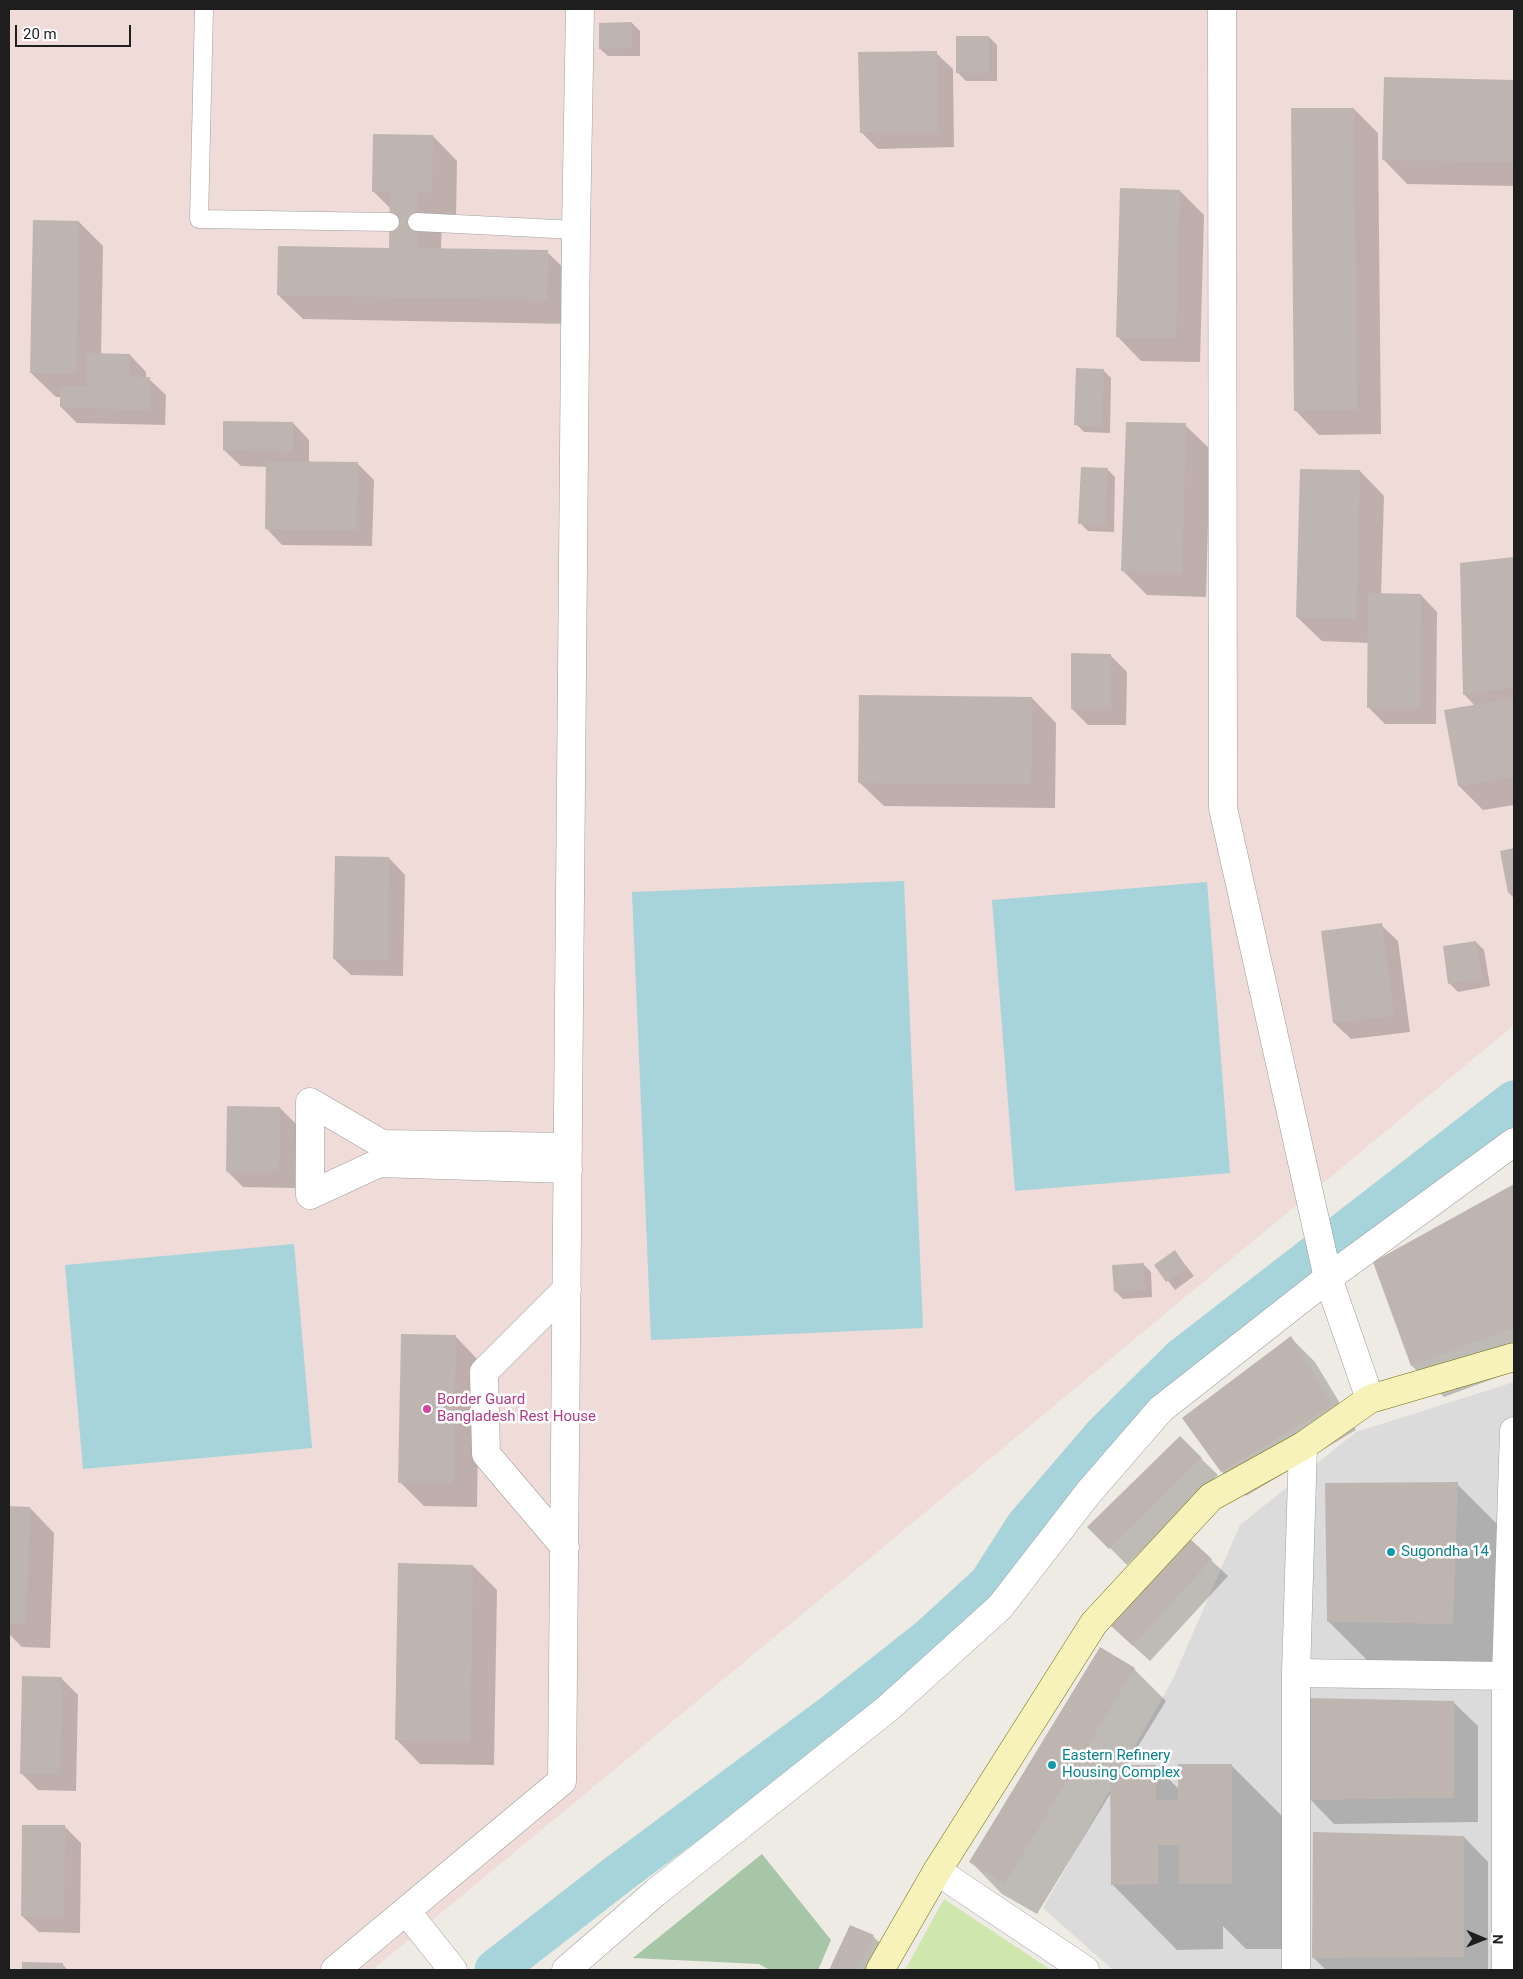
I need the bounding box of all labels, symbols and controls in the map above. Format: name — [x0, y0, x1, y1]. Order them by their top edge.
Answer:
scale bar — [18, 15, 134, 47]
text: 20 m — [23, 25, 57, 43]
place label: Border Guard Bangladesh Rest House — [437, 1391, 596, 1426]
marker: Border Guard Bangladesh Rest House — [421, 1403, 433, 1415]
place label: Sugondha 14 — [1401, 1543, 1489, 1561]
marker: Sugondha 14 — [1385, 1546, 1397, 1558]
place label: Eastern Refinery Housing Complex — [1062, 1747, 1180, 1782]
marker: Eastern Refinery Housing Complex — [1046, 1759, 1058, 1771]
north arrow — [1458, 1914, 1508, 1964]
text: N — [1490, 1934, 1506, 1944]

